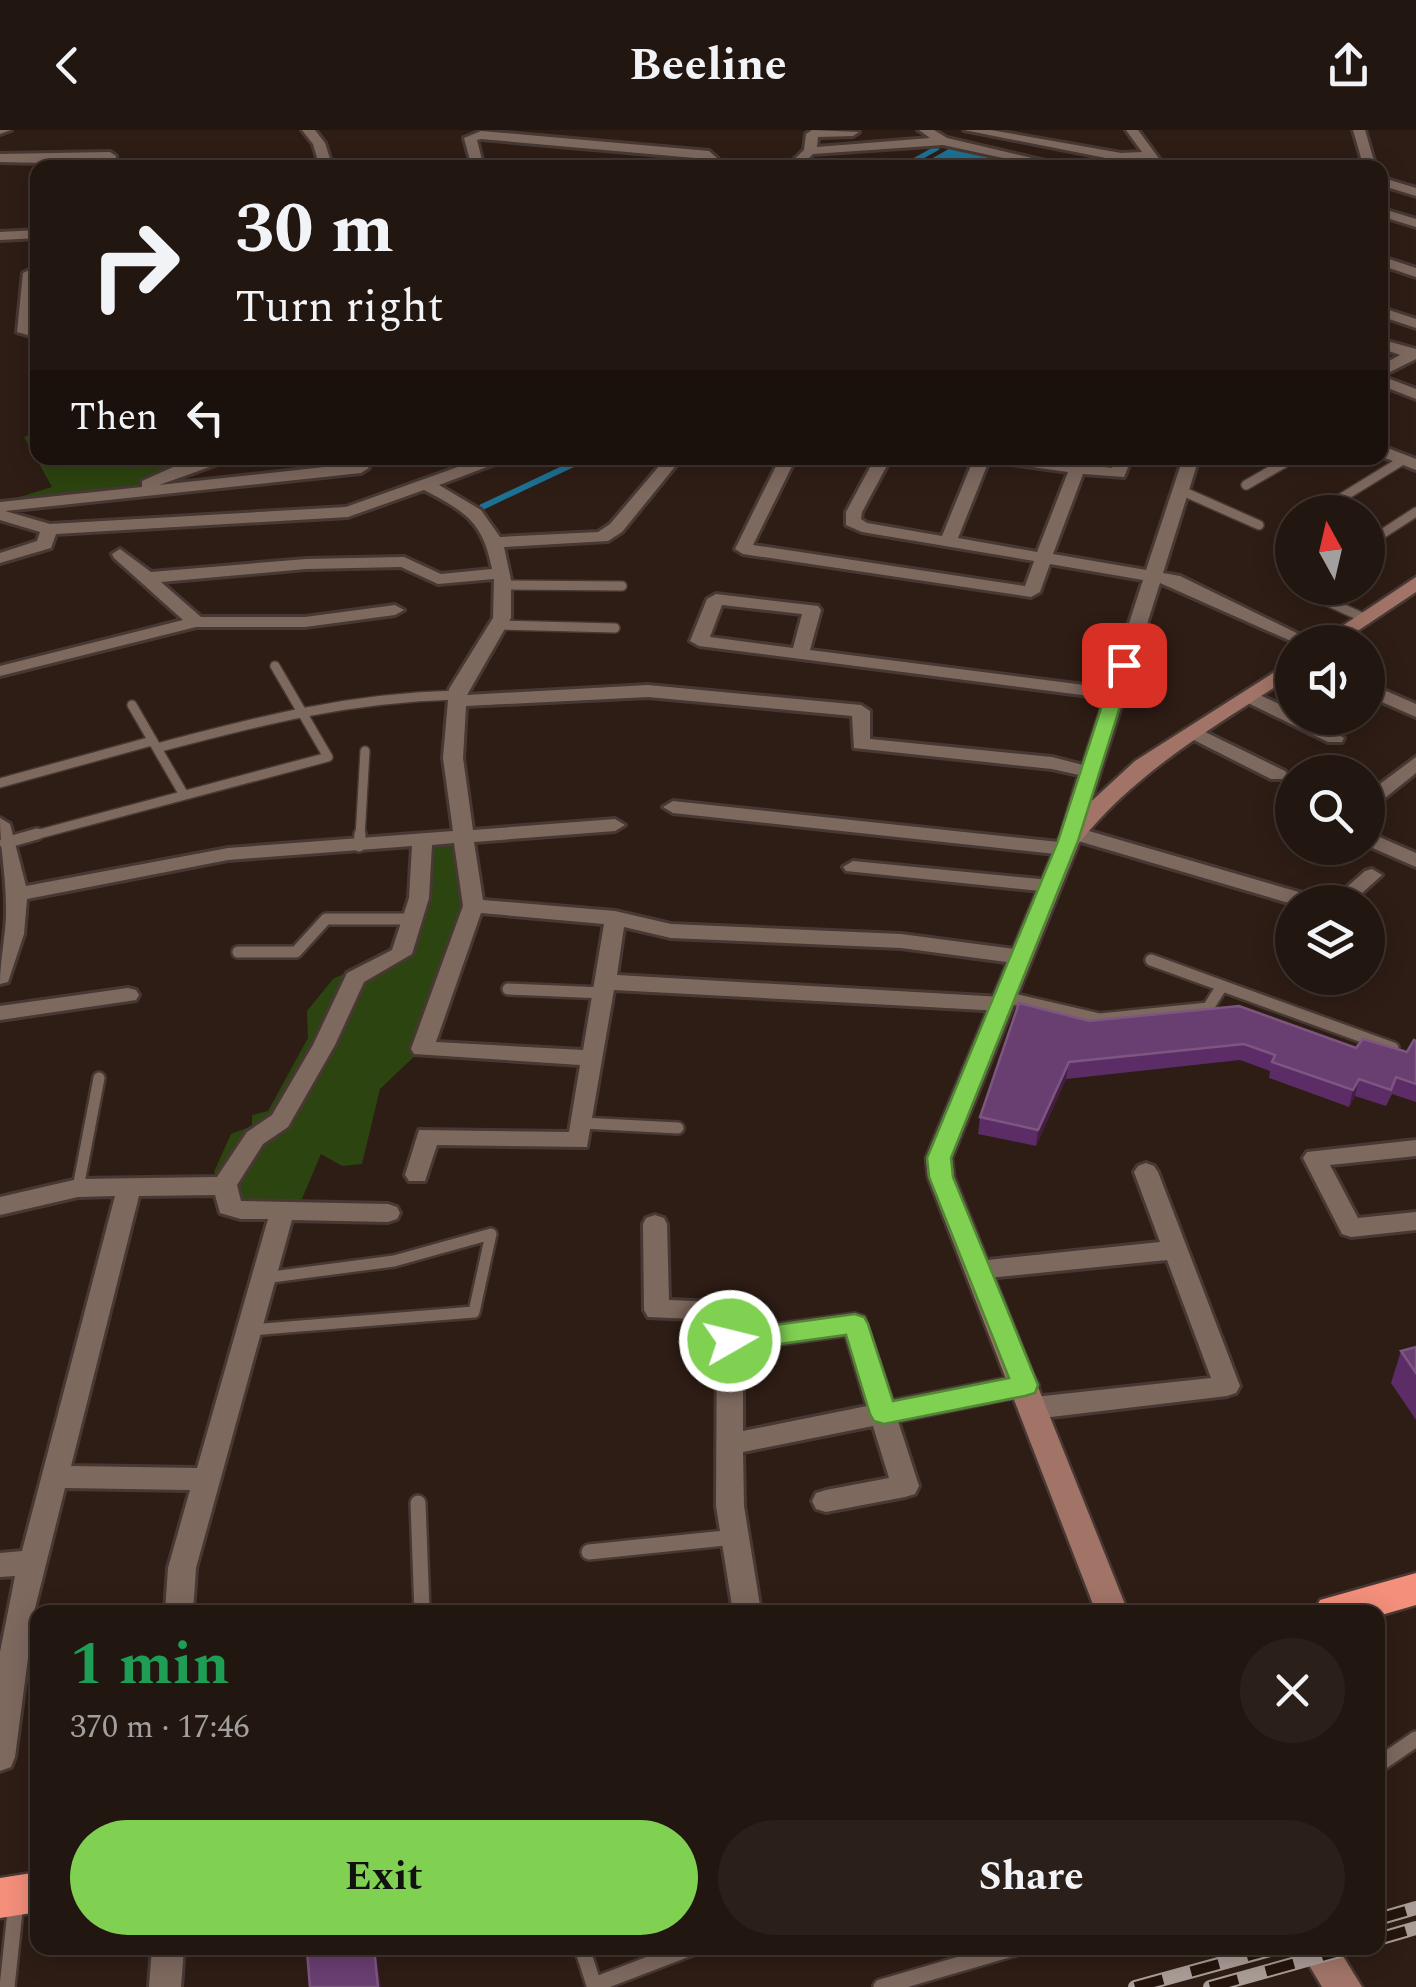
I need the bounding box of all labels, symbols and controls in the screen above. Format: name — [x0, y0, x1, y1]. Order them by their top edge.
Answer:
text: Beeline — [629, 31, 787, 100]
icon: back — [40, 38, 95, 93]
icon: share — [1321, 38, 1376, 93]
text: 30 m — [235, 177, 394, 283]
icon: right — [70, 200, 200, 330]
text: Turn right — [235, 273, 444, 342]
text: Then — [70, 389, 158, 447]
icon: left — [178, 390, 233, 445]
north arrow — [1275, 495, 1385, 605]
map controls — [1275, 495, 1385, 995]
pin — [1082, 623, 1167, 708]
button: sound — [1275, 625, 1385, 735]
icon: arrive — [1097, 638, 1152, 693]
button: search — [1275, 755, 1385, 865]
button: layers — [1275, 885, 1385, 995]
position arrow — [678, 1289, 782, 1393]
text: 1 min — [70, 1619, 230, 1711]
button: close — [1240, 1638, 1345, 1743]
text: 370 m · 17:46 — [70, 1703, 250, 1752]
button: Exit — [70, 1820, 698, 1935]
button: Share — [718, 1820, 1345, 1935]

